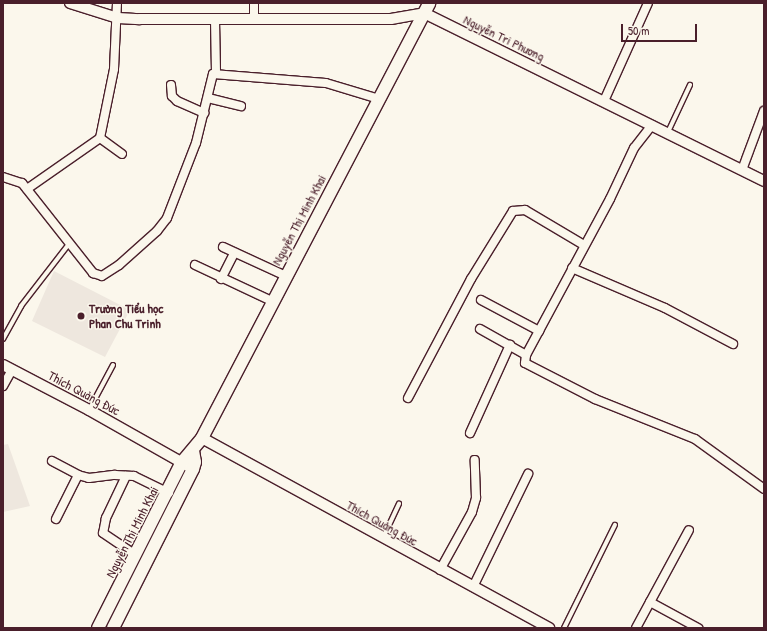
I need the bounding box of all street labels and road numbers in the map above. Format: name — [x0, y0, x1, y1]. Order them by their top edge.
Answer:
street label: Nguyễn Tri Phương — [461, 12, 547, 64]
street label: Nguyễn Thị Minh Khai — [269, 172, 329, 268]
street label: Thích Quảng Đức — [46, 368, 122, 418]
street label: Nguyễn Thị Minh Khai — [102, 484, 162, 580]
street label: Thích Quảng Đức — [344, 497, 420, 549]

